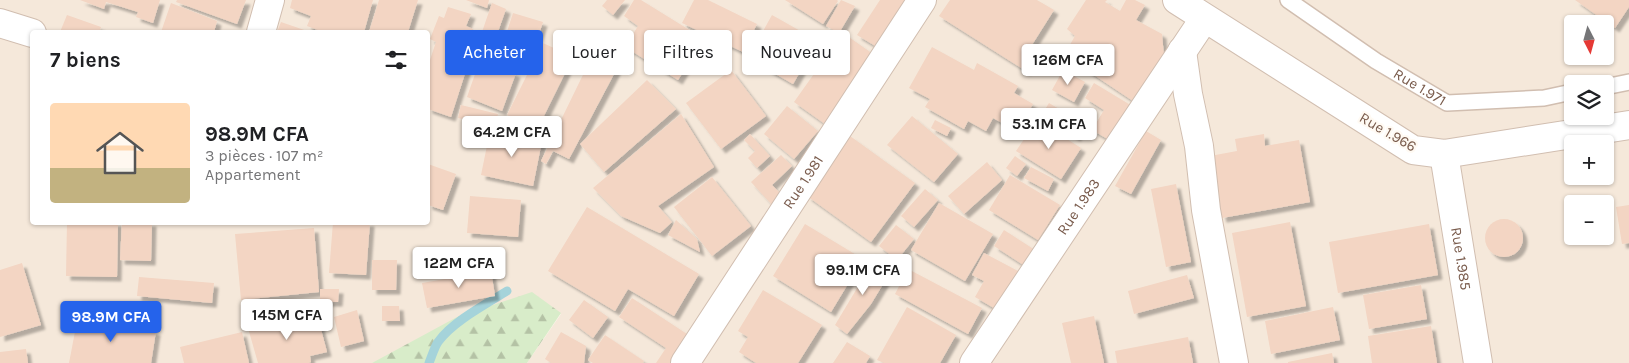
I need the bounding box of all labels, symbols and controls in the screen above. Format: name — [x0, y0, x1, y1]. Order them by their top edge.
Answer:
north arrow — [1564, 15, 1614, 65]
map controls — [1564, 15, 1614, 245]
chip: Acheter — [445, 30, 543, 75]
chip: Louer — [553, 30, 634, 75]
chip: Filtres — [644, 30, 732, 75]
chip: Nouveau — [742, 30, 850, 75]
pin: 126M CFA — [1016, 44, 1120, 86]
icon: filters — [382, 46, 410, 74]
text: 7 biens — [50, 48, 121, 72]
text: 126M CFA — [1033, 50, 1103, 69]
street label: Rue 1.971 — [1390, 64, 1449, 109]
button: layers — [1564, 75, 1614, 125]
pin: 53.1M CFA — [992, 108, 1106, 150]
street label: Rue 1.966 — [1356, 108, 1420, 156]
text: 53.1M CFA — [1012, 114, 1086, 133]
pin: 64.2M CFA — [455, 116, 569, 158]
text: 98.9M CFA — [205, 122, 309, 146]
text: 64.2M CFA — [473, 122, 551, 141]
icon: home — [90, 123, 150, 183]
button: + — [1564, 135, 1614, 185]
text: 3 pièces · 107 m² — [205, 146, 323, 165]
street label: Rue 1.981 — [779, 152, 827, 212]
text: Appartement — [205, 165, 301, 184]
street label: Rue 1.983 — [1053, 175, 1104, 238]
button: − — [1564, 195, 1614, 245]
street label: Rue 1.985 — [1447, 226, 1475, 291]
pin: 122M CFA — [407, 246, 511, 289]
text: 122M CFA — [424, 253, 494, 272]
pin: 99.1M CFA — [806, 254, 920, 296]
text: 99.1M CFA — [826, 260, 900, 279]
pin: 145M CFA — [235, 298, 339, 341]
pin: 98.9M CFA — [54, 300, 168, 343]
text: 145M CFA — [252, 305, 322, 324]
text: 98.9M CFA — [71, 307, 151, 326]

